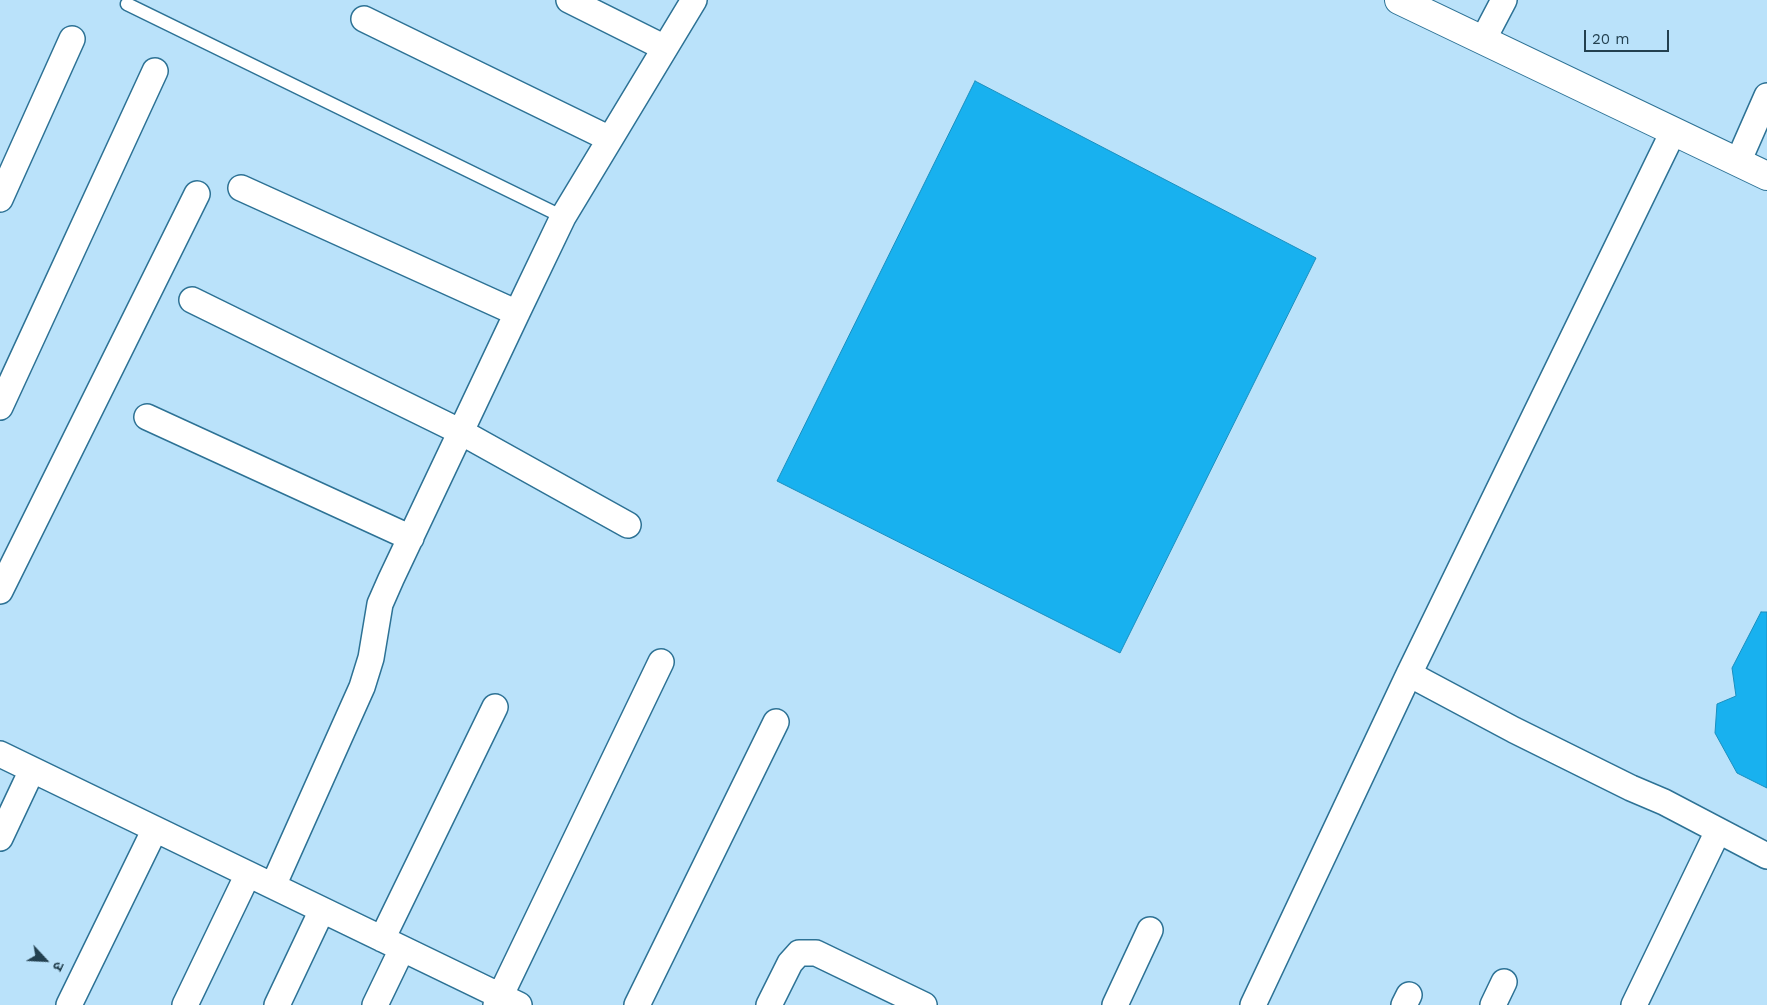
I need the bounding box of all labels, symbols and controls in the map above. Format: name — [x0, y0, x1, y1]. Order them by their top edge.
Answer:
scale bar — [1587, 20, 1672, 52]
text: 20 m — [1592, 30, 1630, 48]
north arrow — [20, 935, 70, 985]
text: उ — [50, 959, 68, 973]

